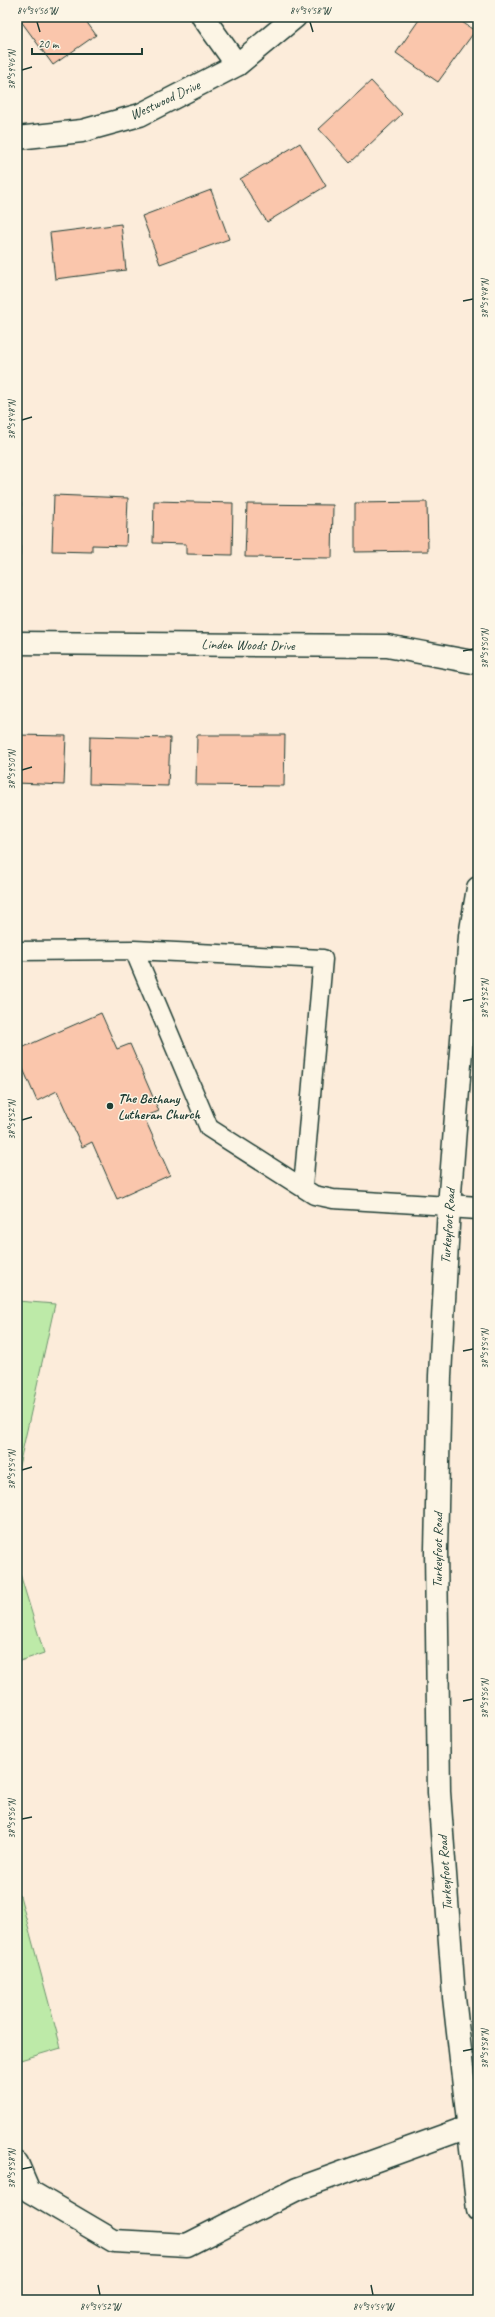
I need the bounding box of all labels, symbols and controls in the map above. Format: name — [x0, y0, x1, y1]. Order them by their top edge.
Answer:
text: 84°34'56"W — [17, 4, 59, 17]
text: 84°34'58"W — [290, 4, 332, 17]
scale bar — [32, 30, 142, 56]
text: 20 m — [38, 36, 60, 52]
text: 38°59'46"N — [5, 48, 18, 90]
street label: Westwood Drive — [127, 76, 204, 124]
text: 38°59'48"N — [478, 277, 491, 319]
text: 38°59'48"N — [5, 398, 18, 440]
text: 38°59'50"N — [478, 627, 491, 669]
street label: Linden Woods Drive — [201, 636, 296, 654]
text: 38°59'50"N — [5, 748, 18, 790]
text: 38°59'52"N — [478, 977, 491, 1019]
place label: The Bethany Lutheran Church — [118, 1090, 201, 1123]
text: 38°59'52"N — [5, 1098, 18, 1140]
marker: The Bethany Lutheran Church — [105, 1101, 115, 1111]
street label: Turkeyfoot Road — [437, 1185, 459, 1264]
text: 38°59'54"N — [478, 1327, 491, 1369]
text: 38°59'54"N — [5, 1448, 18, 1490]
street label: Turkeyfoot Road — [429, 1510, 446, 1588]
text: 38°59'56"N — [478, 1677, 491, 1719]
text: 38°59'56"N — [5, 1797, 18, 1839]
street label: Turkeyfoot Road — [434, 1832, 456, 1911]
text: 38°59'58"N — [478, 2027, 491, 2069]
text: 38°59'58"N — [5, 2147, 18, 2189]
text: 84°34'52"W — [80, 2300, 122, 2313]
text: 84°34'54"W — [353, 2300, 395, 2313]

